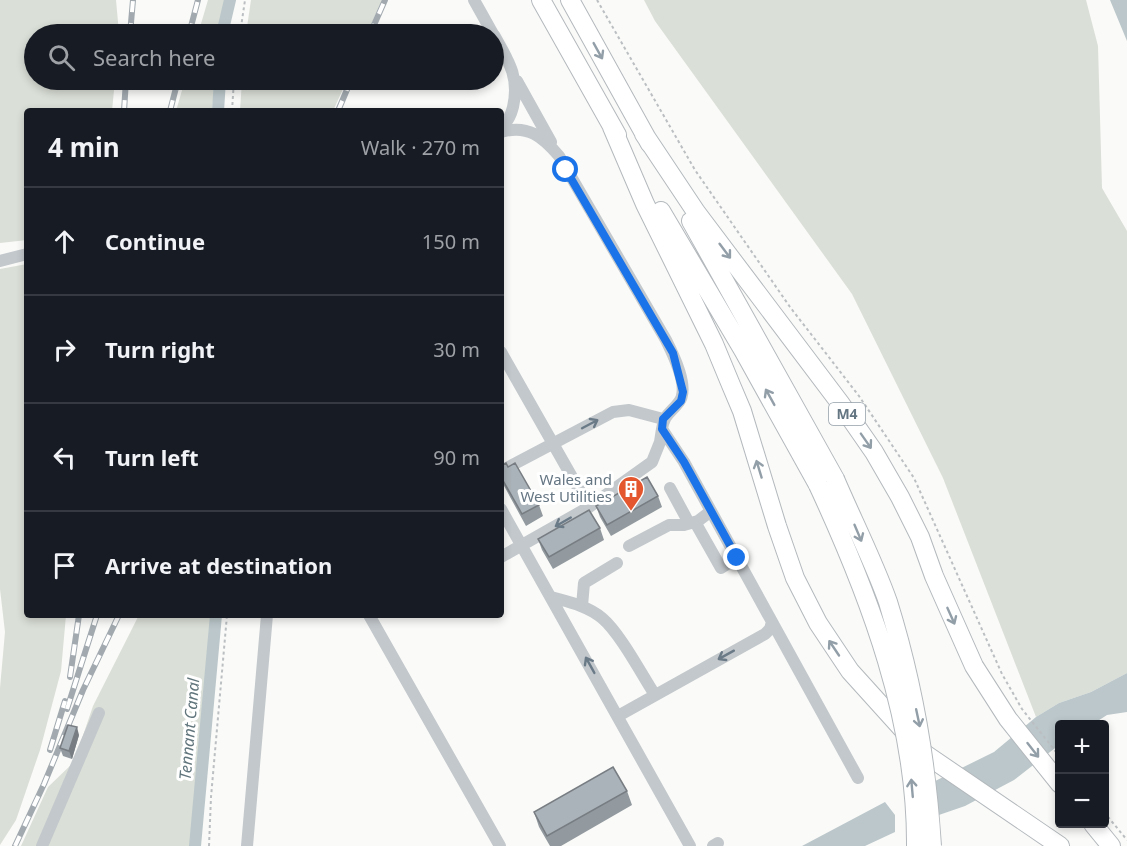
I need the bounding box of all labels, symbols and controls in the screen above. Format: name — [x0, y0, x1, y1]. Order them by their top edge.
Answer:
search box — [24, 24, 504, 90]
icon: search — [45, 41, 78, 74]
text: Search here — [93, 42, 215, 72]
one-way arrow — [592, 42, 604, 59]
text: 4 min — [48, 129, 120, 165]
text: Walk · 270 m — [361, 134, 480, 161]
route start — [552, 156, 578, 182]
icon: ahead — [48, 225, 81, 258]
text: Continue — [105, 226, 205, 256]
text: 150 m — [422, 228, 480, 255]
one-way arrow — [718, 243, 731, 259]
icon: right — [48, 333, 81, 366]
text: Turn right — [105, 334, 215, 364]
text: 30 m — [433, 336, 480, 363]
one-way arrow — [764, 389, 776, 406]
road number: M4 — [829, 403, 865, 425]
one-way arrow — [580, 418, 598, 429]
one-way arrow — [860, 433, 872, 449]
icon: left — [48, 441, 81, 474]
text: Turn left — [105, 442, 199, 472]
text: 90 m — [433, 444, 480, 471]
one-way arrow — [753, 460, 764, 479]
place label: Wales and West Utilities — [520, 469, 612, 506]
building icon: Wales and West Utilities — [616, 474, 646, 512]
one-way arrow — [555, 516, 572, 528]
one-way arrow — [853, 523, 864, 542]
route end — [723, 544, 749, 570]
icon: arrive — [48, 549, 81, 582]
text: Arrive at destination — [105, 550, 332, 580]
one-way arrow — [947, 607, 958, 625]
one-way arrow — [828, 640, 840, 656]
one-way arrow — [718, 650, 736, 661]
one-way arrow — [584, 657, 596, 674]
water label: Tennant Canal — [174, 676, 204, 781]
one-way arrow — [913, 708, 924, 727]
map controls — [1055, 720, 1109, 828]
button: + — [1055, 720, 1109, 774]
one-way arrow — [1026, 742, 1039, 758]
button: − — [1055, 774, 1109, 828]
one-way arrow — [906, 778, 917, 798]

